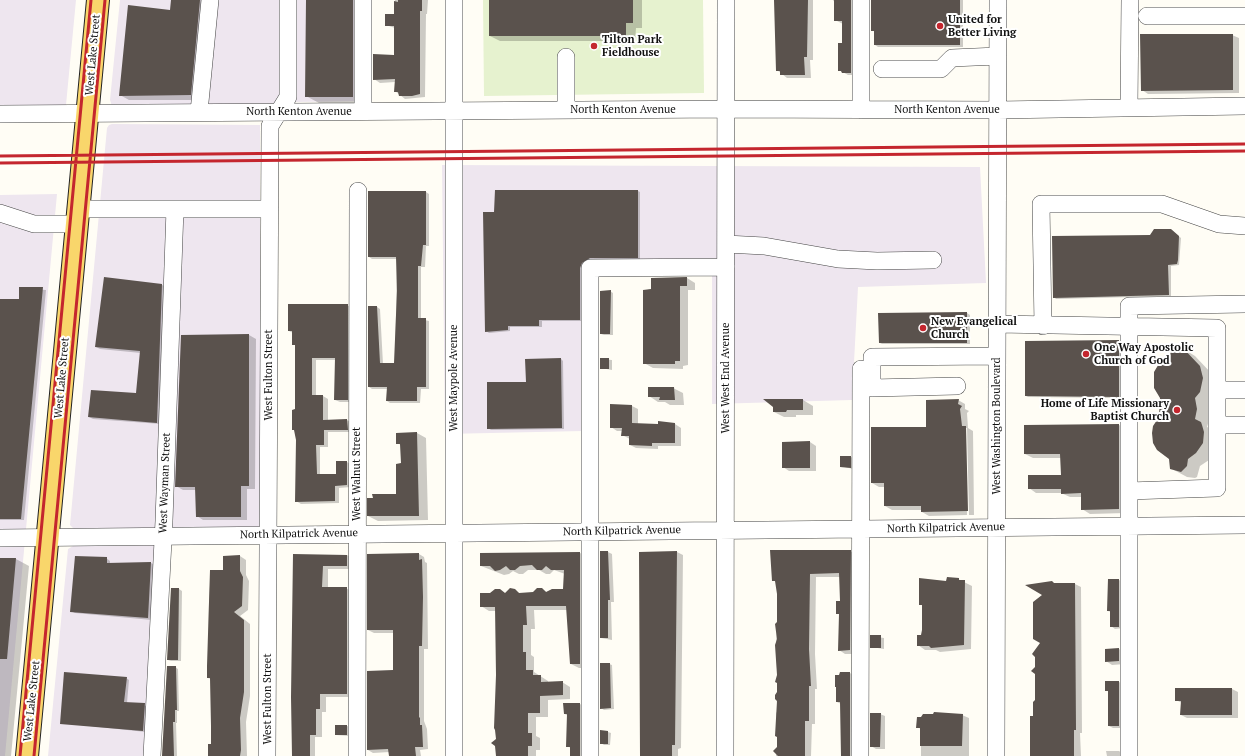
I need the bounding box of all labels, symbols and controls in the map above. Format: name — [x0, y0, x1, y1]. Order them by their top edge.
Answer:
place label: United for Better Living — [948, 13, 1016, 39]
street label: West Lake Street — [83, 14, 103, 96]
marker: United for Better Living — [935, 21, 945, 31]
place label: Tilton Park Fieldhouse — [602, 33, 662, 59]
marker: Tilton Park Fieldhouse — [589, 41, 599, 51]
street label: North Kenton Avenue — [570, 103, 676, 117]
street label: North Kenton Avenue — [894, 103, 1000, 117]
street label: North Kenton Avenue — [246, 105, 352, 119]
place label: New Evangelical Church — [931, 315, 1017, 341]
street label: West West End Avenue — [719, 323, 733, 433]
marker: New Evangelical Church — [918, 323, 928, 333]
street label: West Maypole Avenue — [447, 324, 461, 432]
street label: West Fulton Street — [262, 330, 276, 420]
street label: West Lake Street — [52, 337, 72, 419]
place label: One Way Apostolic Church of God — [1094, 341, 1194, 367]
marker: One Way Apostolic Church of God — [1081, 349, 1091, 359]
street label: West Washington Boulevard — [990, 357, 1004, 495]
place label: Home of Life Missionary Baptist Church — [1041, 397, 1169, 423]
marker: Home of Life Missionary Baptist Church — [1172, 405, 1182, 415]
street label: West Walnut Street — [350, 427, 364, 521]
street label: West Wayman Street — [157, 432, 173, 534]
street label: North Kilpatrick Avenue — [887, 520, 1005, 536]
street label: North Kilpatrick Avenue — [563, 523, 681, 539]
street label: North Kilpatrick Avenue — [240, 526, 358, 542]
street label: West Fulton Street — [261, 654, 275, 744]
street label: West Lake Street — [21, 660, 43, 742]

